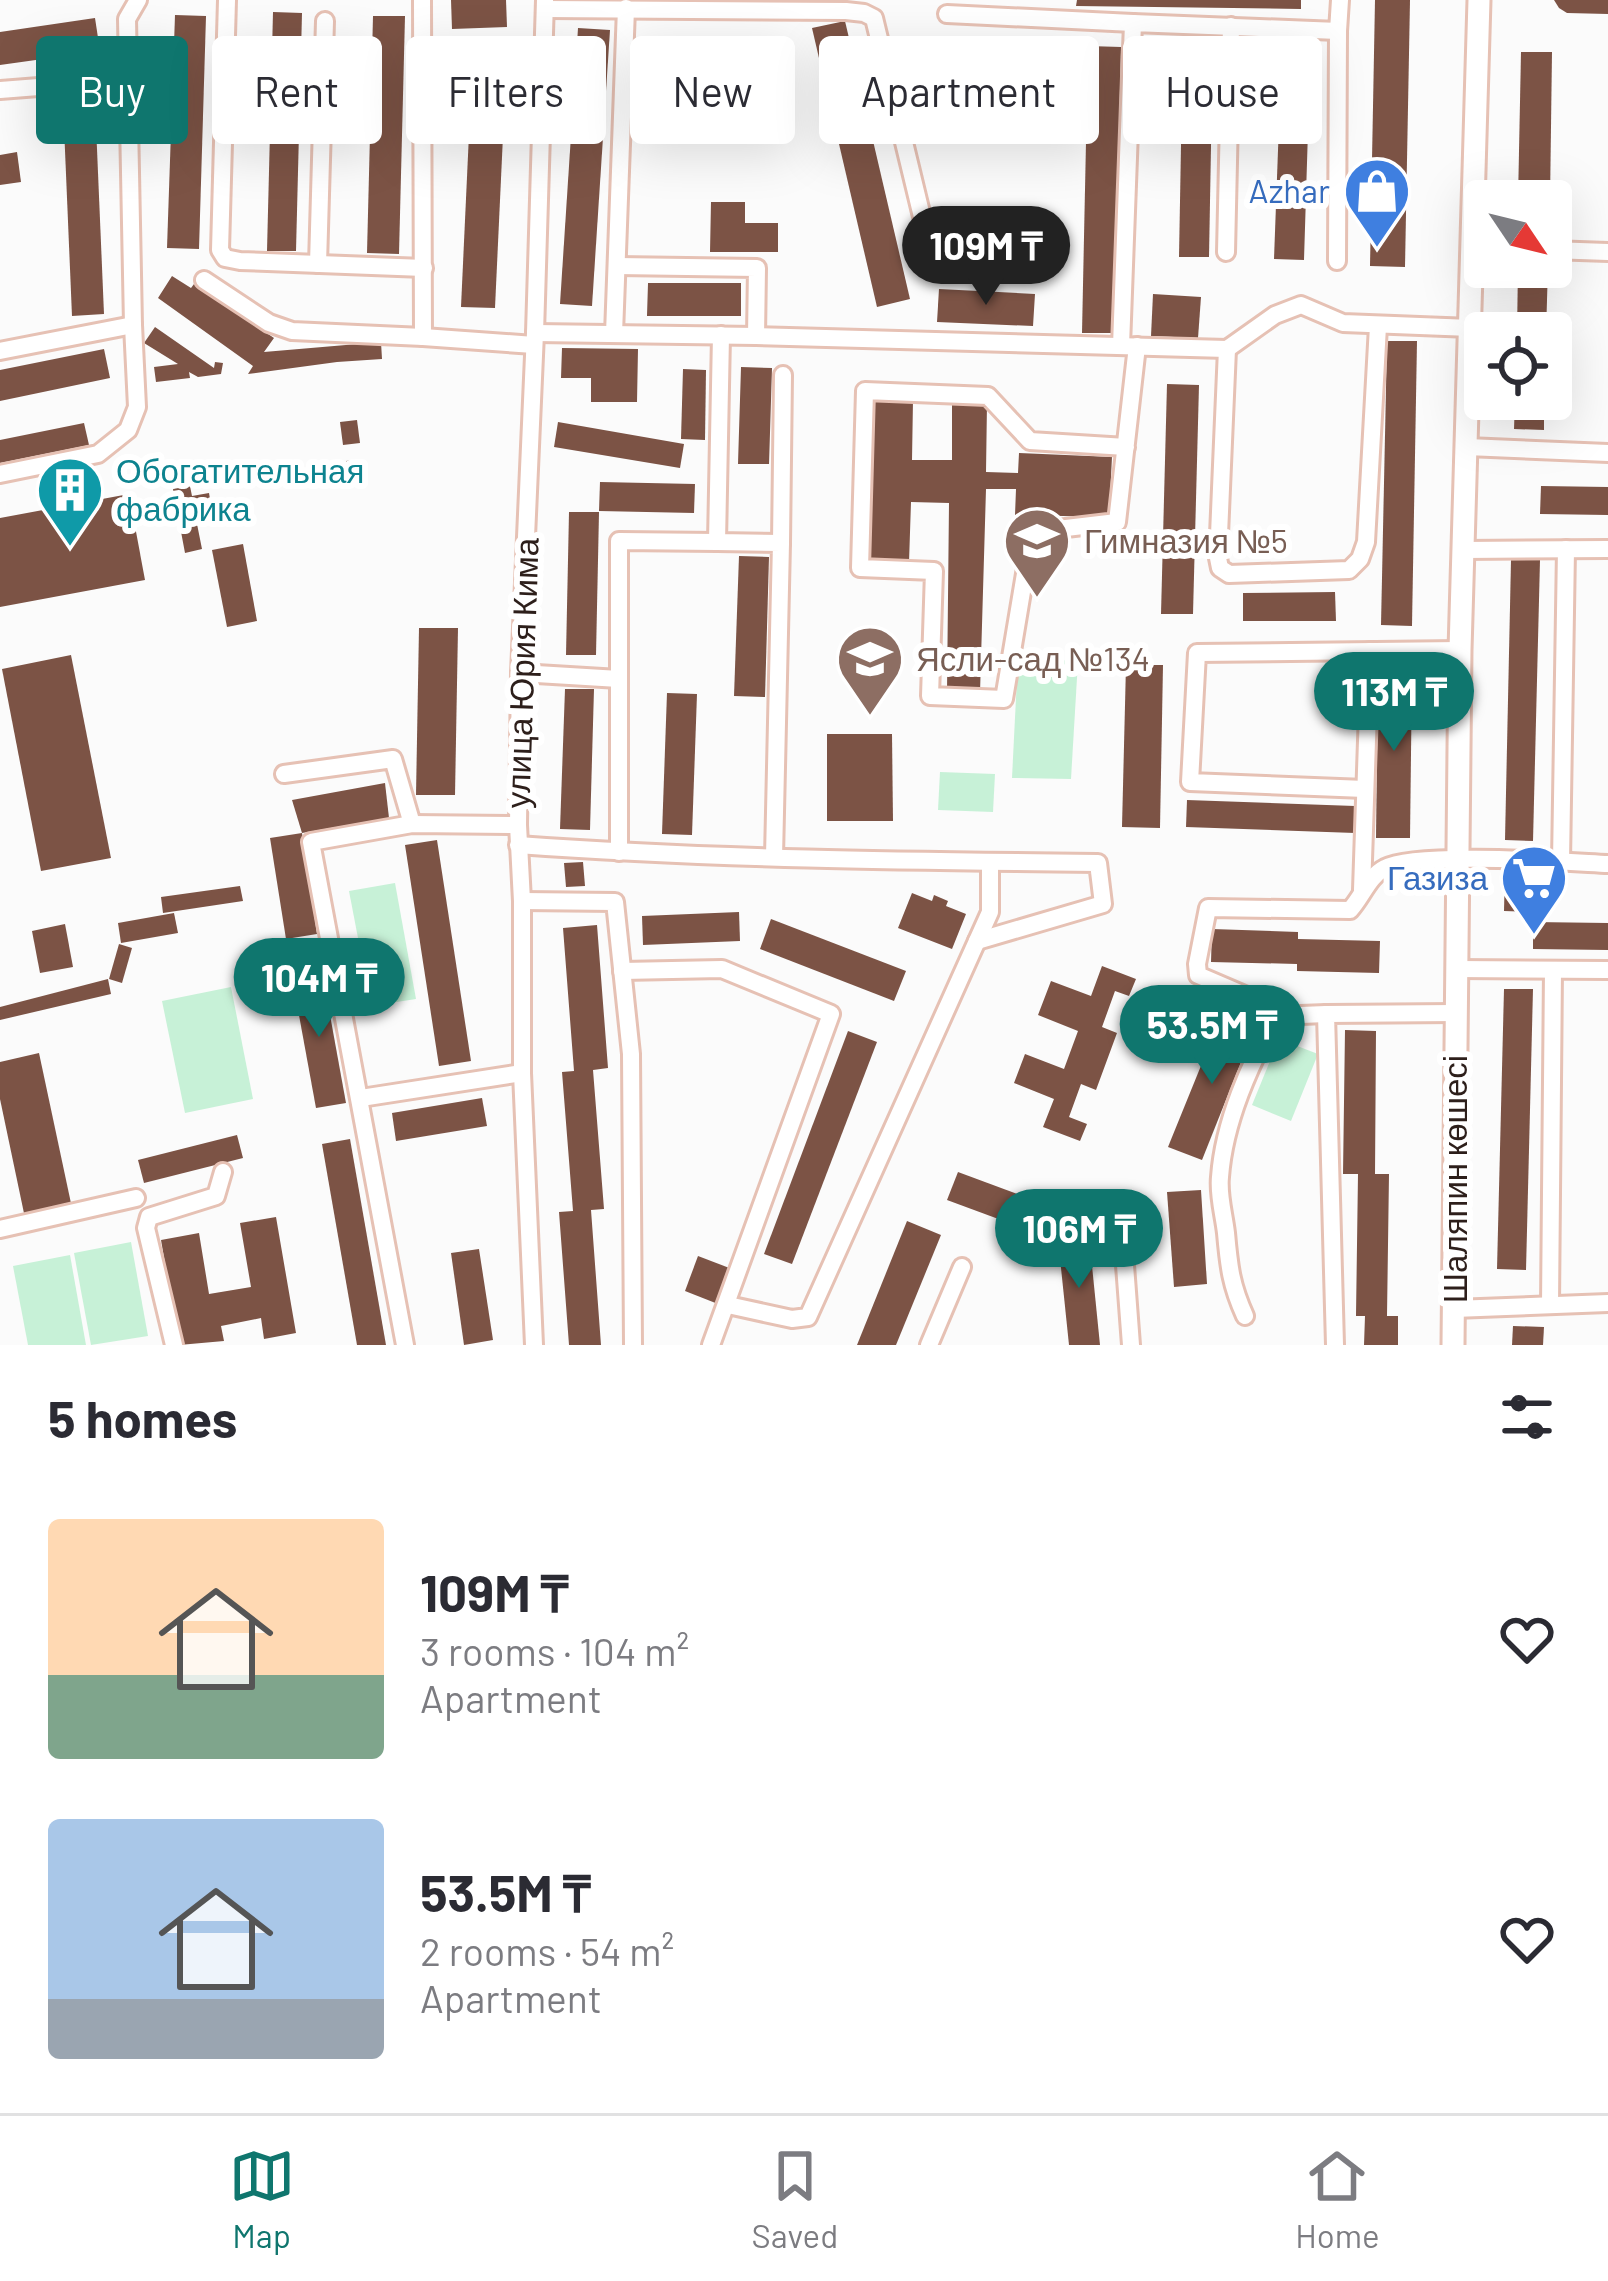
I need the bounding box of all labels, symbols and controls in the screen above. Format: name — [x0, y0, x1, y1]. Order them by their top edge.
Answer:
chip: Buy — [36, 36, 188, 144]
chip: Rent — [212, 36, 382, 144]
chip: Filters — [406, 36, 606, 144]
chip: New — [630, 36, 795, 144]
chip: Apartment — [819, 36, 1099, 144]
chip: House — [1123, 36, 1322, 144]
shop icon: Azhar — [1342, 156, 1412, 250]
place label: Azhar — [1249, 170, 1330, 210]
north arrow — [1464, 180, 1572, 288]
map controls — [1464, 180, 1572, 420]
pin: 109M ₸ — [888, 206, 1084, 308]
text: 109M ₸ — [929, 221, 1043, 268]
button: locate — [1464, 312, 1572, 420]
place label: Обогатительная фабрика — [116, 450, 364, 528]
building icon: Обогатительная фабрика — [35, 455, 105, 549]
school or university icon: Гимназия №5 — [1002, 506, 1072, 600]
place label: Гимназия №5 — [1084, 520, 1288, 560]
street label: улица Юрия Кима — [496, 536, 546, 809]
school or university icon: Ясли-сад №134 — [835, 624, 905, 718]
place label: Ясли-сад №134 — [916, 638, 1150, 678]
pin: 113M ₸ — [1296, 652, 1492, 754]
text: 113M ₸ — [1341, 667, 1447, 714]
supermarket icon: Газиза — [1499, 843, 1569, 937]
place label: Газиза — [1387, 857, 1489, 897]
pin: 104M ₸ — [221, 938, 417, 1040]
text: 104M ₸ — [261, 953, 377, 1000]
pin: 53.5M ₸ — [1101, 985, 1323, 1087]
text: 53.5M ₸ — [1147, 1000, 1277, 1047]
street label: Шаляпин көшесі — [1434, 1055, 1474, 1303]
pin: 106M ₸ — [981, 1189, 1177, 1291]
text: 106M ₸ — [1022, 1204, 1136, 1251]
icon: filters — [1494, 1384, 1560, 1450]
text: 5 homes — [48, 1387, 237, 1448]
text: 109M ₸ — [420, 1561, 569, 1622]
icon: home — [144, 1567, 288, 1711]
icon: heart — [1494, 1606, 1560, 1672]
text: 3 rooms · 104 m² — [420, 1627, 689, 1674]
text: Apartment — [420, 1674, 602, 1721]
text: 53.5M ₸ — [420, 1861, 591, 1922]
icon: home — [144, 1867, 288, 2011]
icon: heart — [1494, 1906, 1560, 1972]
text: 2 rooms · 54 m² — [420, 1927, 674, 1974]
text: Apartment — [420, 1974, 602, 2021]
tab: Map — [229, 2143, 295, 2255]
tab: Saved — [752, 2143, 838, 2255]
tab: Home — [1295, 2143, 1379, 2255]

